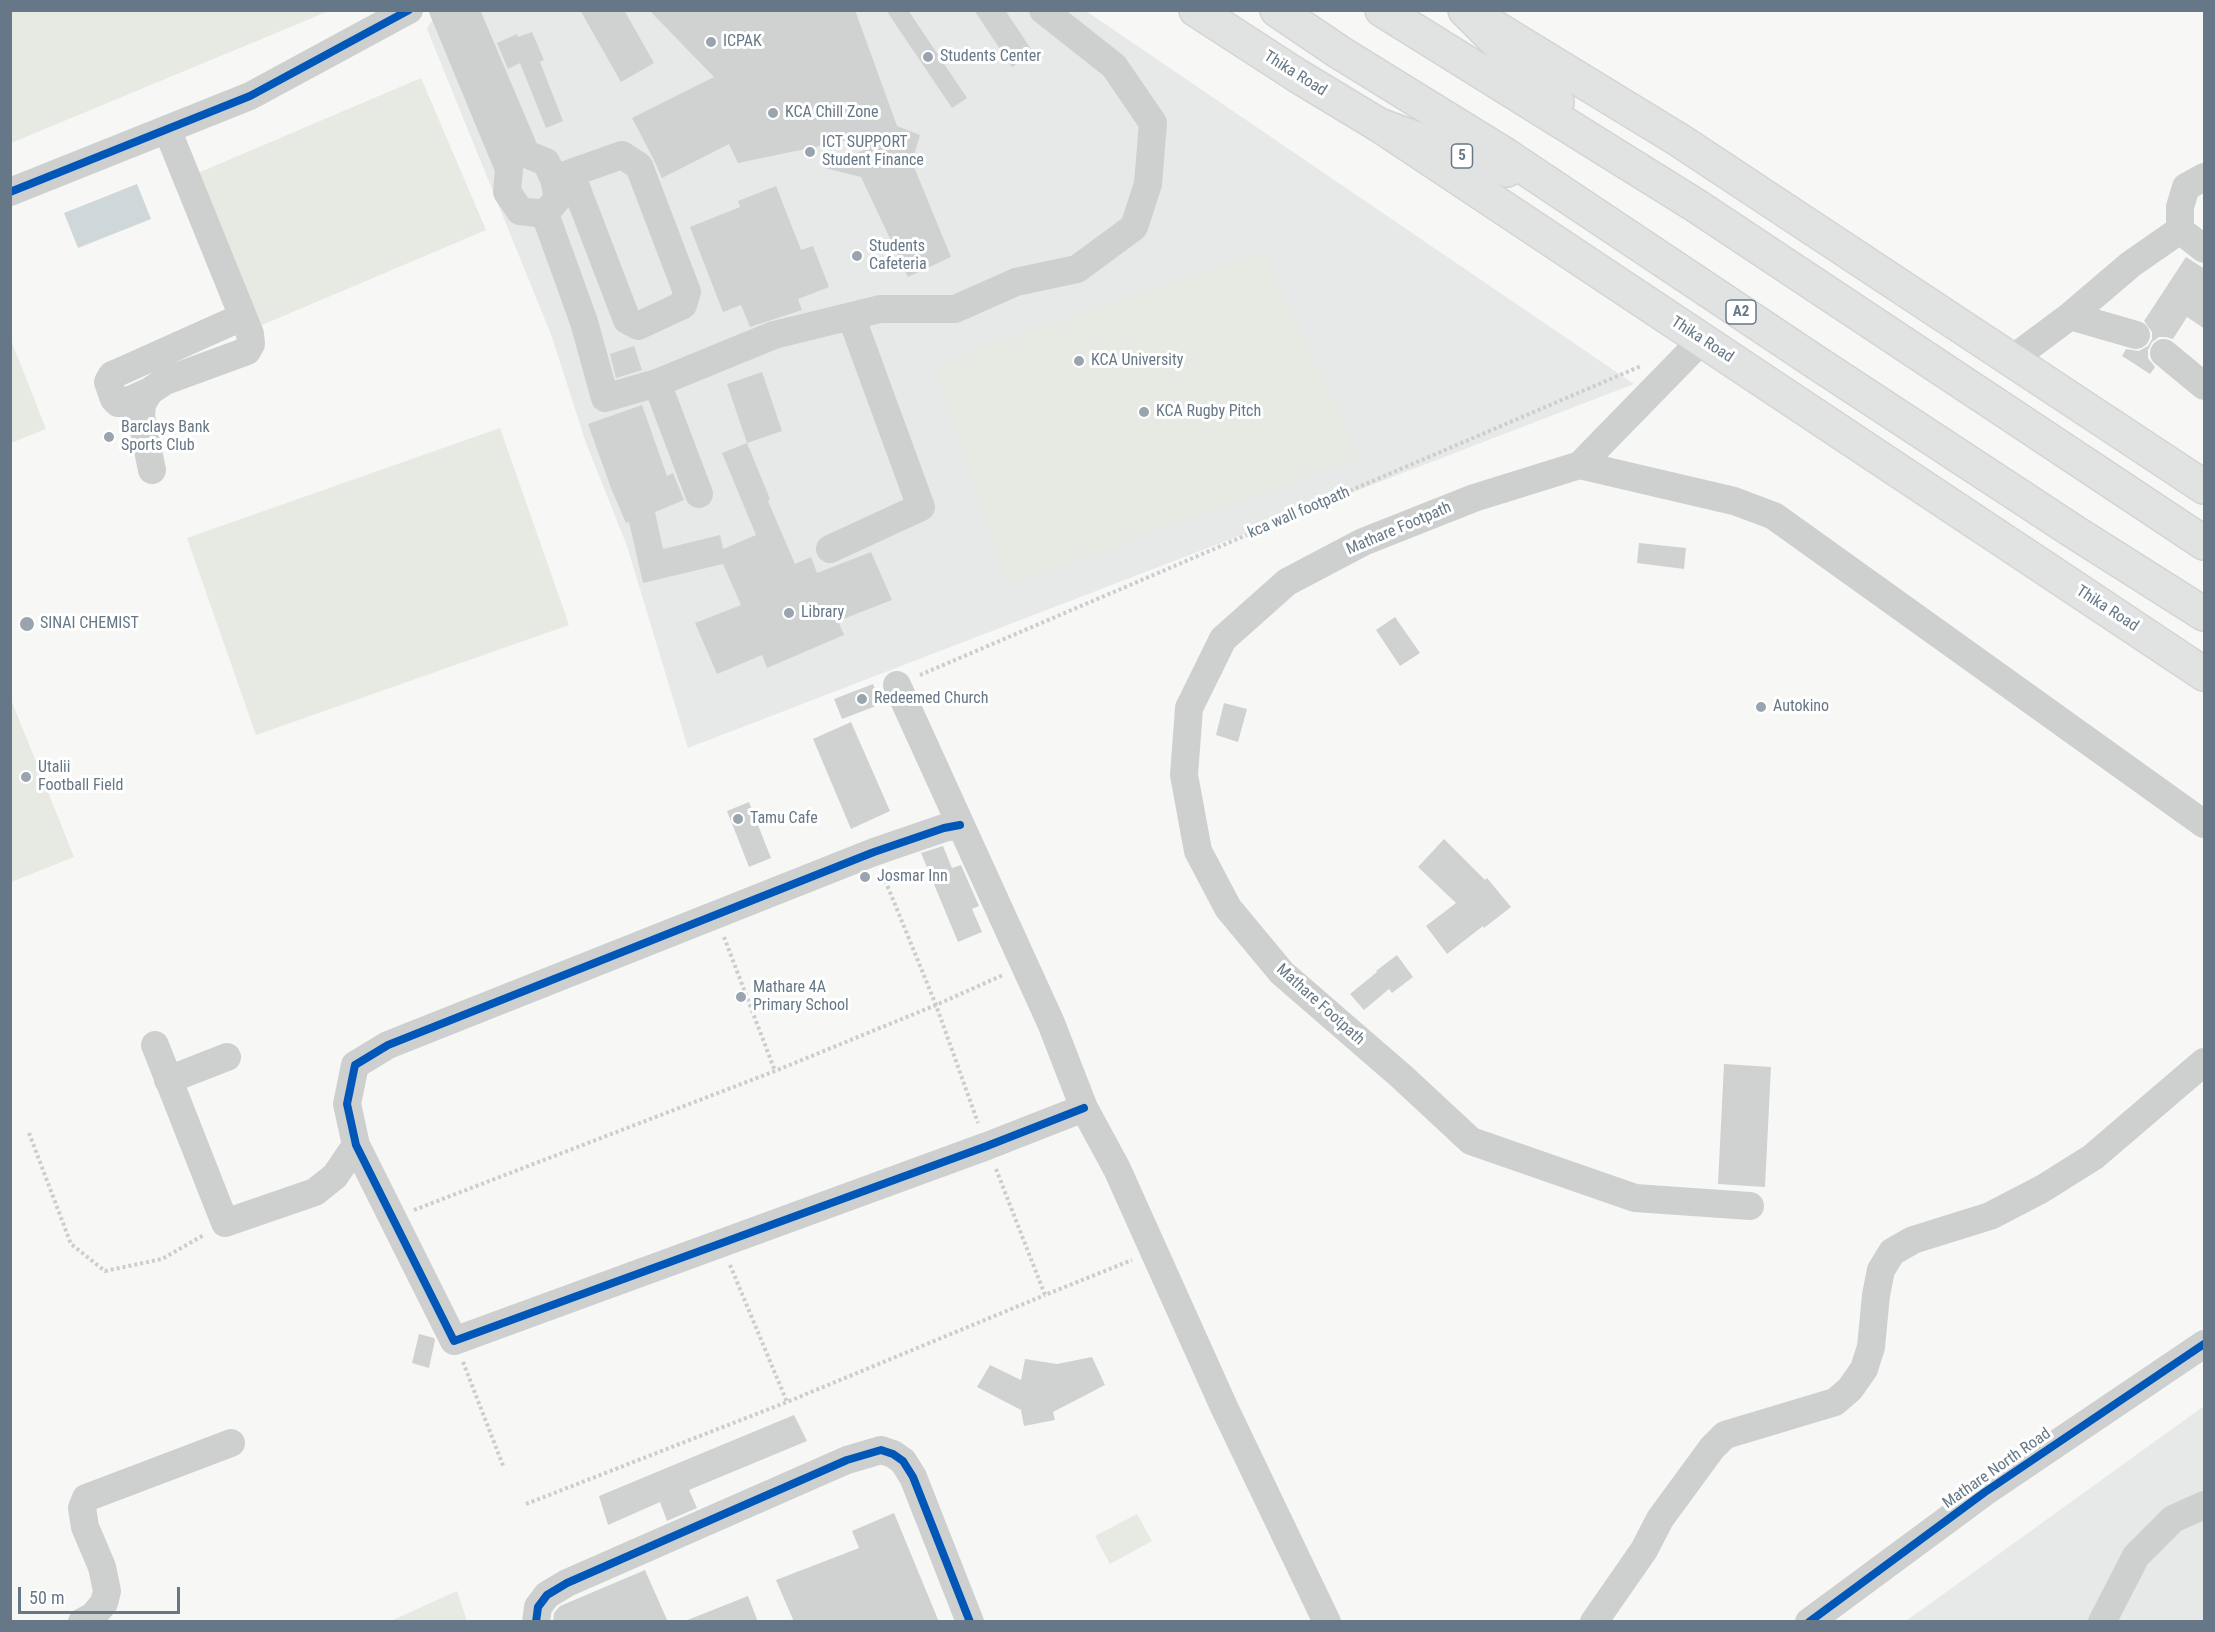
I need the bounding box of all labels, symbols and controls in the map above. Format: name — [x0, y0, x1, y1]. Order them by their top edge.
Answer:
place label: ICPAK — [723, 32, 762, 52]
marker: ICPAK — [704, 35, 718, 49]
place label: Students Center — [940, 47, 1041, 67]
street label: Thika Road — [1260, 47, 1330, 101]
marker: Students Center — [921, 50, 935, 64]
place label: KCA Chill Zone — [785, 103, 878, 123]
marker: KCA Chill Zone — [766, 106, 780, 120]
place label: ICT SUPPORT Student Finance — [822, 133, 924, 171]
road number: 5 — [1452, 144, 1472, 168]
marker: ICT SUPPORT Student Finance — [803, 145, 817, 159]
place label: Students Cafeteria — [869, 237, 927, 275]
marker: Students Cafeteria — [850, 249, 864, 263]
road number: A2 — [1726, 300, 1756, 324]
street label: Thika Road — [1667, 313, 1737, 367]
place label: KCA University — [1091, 351, 1183, 371]
marker: KCA University — [1072, 354, 1086, 368]
place label: KCA Rugby Pitch — [1156, 402, 1261, 422]
marker: KCA Rugby Pitch — [1137, 405, 1151, 419]
place label: Barclays Bank Sports Club — [121, 418, 210, 456]
marker: Barclays Bank Sports Club — [102, 430, 116, 444]
street label: kca wall footpath — [1245, 483, 1353, 543]
street label: Mathare Footpath — [1344, 498, 1454, 560]
street label: Thika Road — [2072, 582, 2142, 636]
place label: Library — [801, 603, 844, 623]
marker: Library — [782, 606, 796, 620]
place label: SINAI CHEMIST — [40, 614, 139, 634]
marker: SINAI CHEMIST — [18, 615, 36, 633]
place label: Redeemed Church — [874, 689, 988, 709]
marker: Redeemed Church — [855, 692, 869, 706]
place label: Autokino — [1773, 697, 1829, 717]
marker: Autokino — [1754, 700, 1768, 714]
place label: Utalii Football Field — [38, 758, 123, 796]
marker: Utalii Football Field — [19, 770, 33, 784]
place label: Tamu Cafe — [750, 809, 818, 829]
marker: Tamu Cafe — [731, 812, 745, 826]
place label: Josmar Inn — [877, 867, 948, 887]
marker: Josmar Inn — [858, 870, 872, 884]
street label: Mathare Footpath — [1272, 960, 1368, 1050]
place label: Mathare 4A Primary School — [753, 978, 849, 1016]
marker: Mathare 4A Primary School — [734, 990, 748, 1004]
street label: Mathare North Road — [1939, 1425, 2055, 1513]
scale bar — [21, 1575, 183, 1613]
text: 50 m — [29, 1587, 64, 1608]

